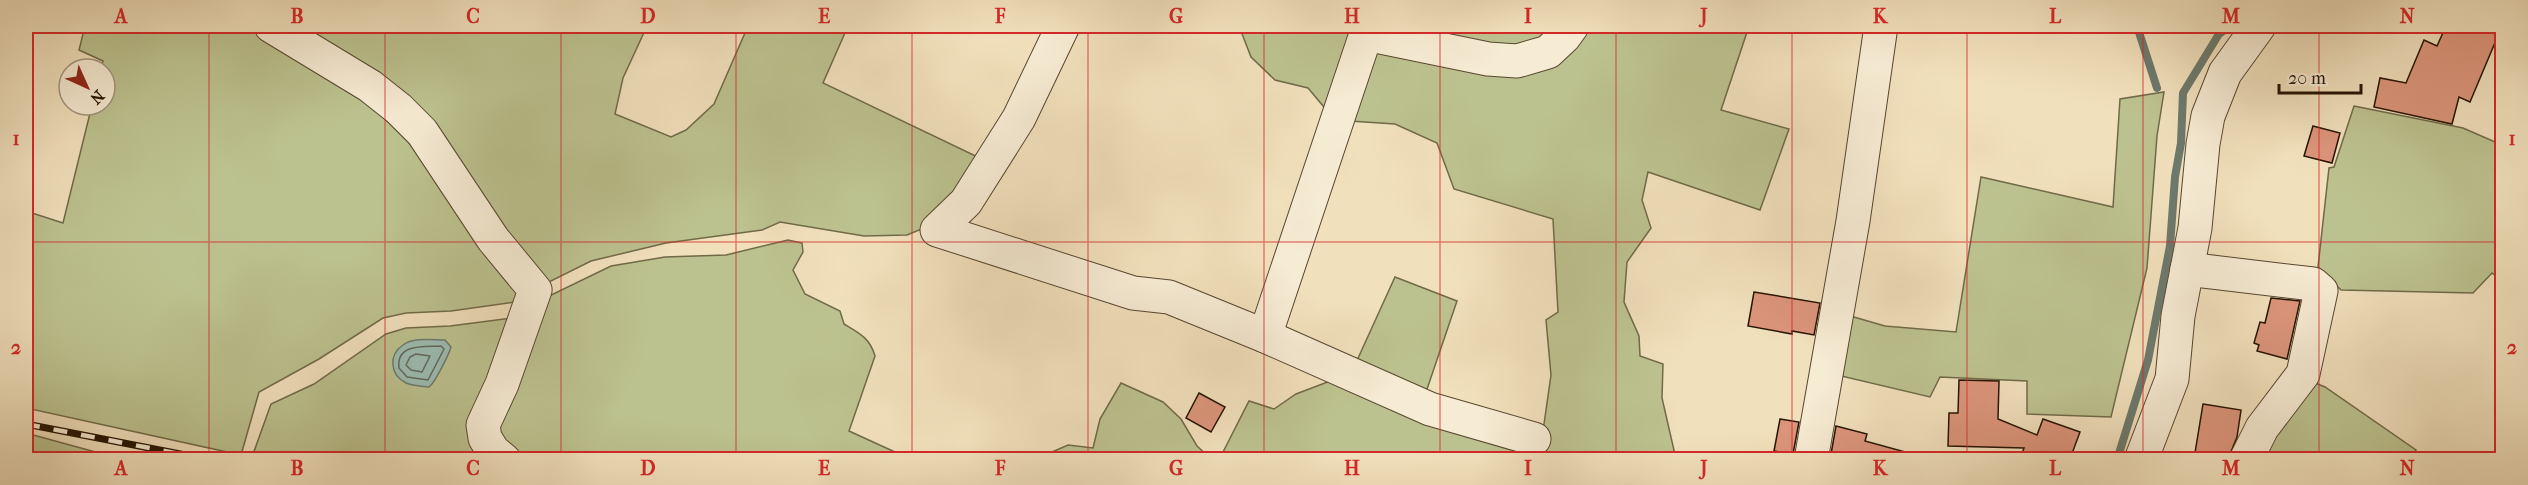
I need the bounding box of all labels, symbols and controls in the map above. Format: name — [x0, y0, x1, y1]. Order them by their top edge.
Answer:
text: A — [113, 5, 129, 28]
text: B — [290, 5, 304, 28]
text: C — [466, 5, 480, 28]
text: D — [640, 5, 656, 28]
text: E — [818, 5, 830, 28]
text: F — [994, 5, 1006, 28]
text: G — [1169, 5, 1183, 28]
text: H — [1344, 5, 1360, 28]
text: I — [1524, 5, 1532, 28]
text: J — [1698, 5, 1708, 28]
text: K — [1873, 5, 1889, 28]
text: L — [2049, 5, 2062, 28]
text: M — [2221, 5, 2241, 28]
text: N — [2399, 5, 2415, 28]
north arrow — [57, 57, 117, 117]
scale bar — [2279, 57, 2362, 95]
text: 20 m — [2288, 68, 2326, 89]
text: N — [86, 86, 108, 109]
text: 1 — [12, 127, 20, 150]
text: 1 — [2508, 127, 2516, 150]
text: 2 — [11, 336, 21, 359]
text: 2 — [2507, 336, 2517, 359]
text: A — [113, 457, 129, 480]
text: B — [290, 457, 304, 480]
text: C — [466, 457, 480, 480]
text: D — [640, 457, 656, 480]
text: E — [818, 457, 830, 480]
text: F — [994, 457, 1006, 480]
text: G — [1169, 457, 1183, 480]
text: H — [1344, 457, 1360, 480]
text: I — [1524, 457, 1532, 480]
text: J — [1698, 457, 1708, 480]
text: K — [1873, 457, 1889, 480]
text: L — [2049, 457, 2062, 480]
text: M — [2221, 457, 2241, 480]
text: N — [2399, 457, 2415, 480]

